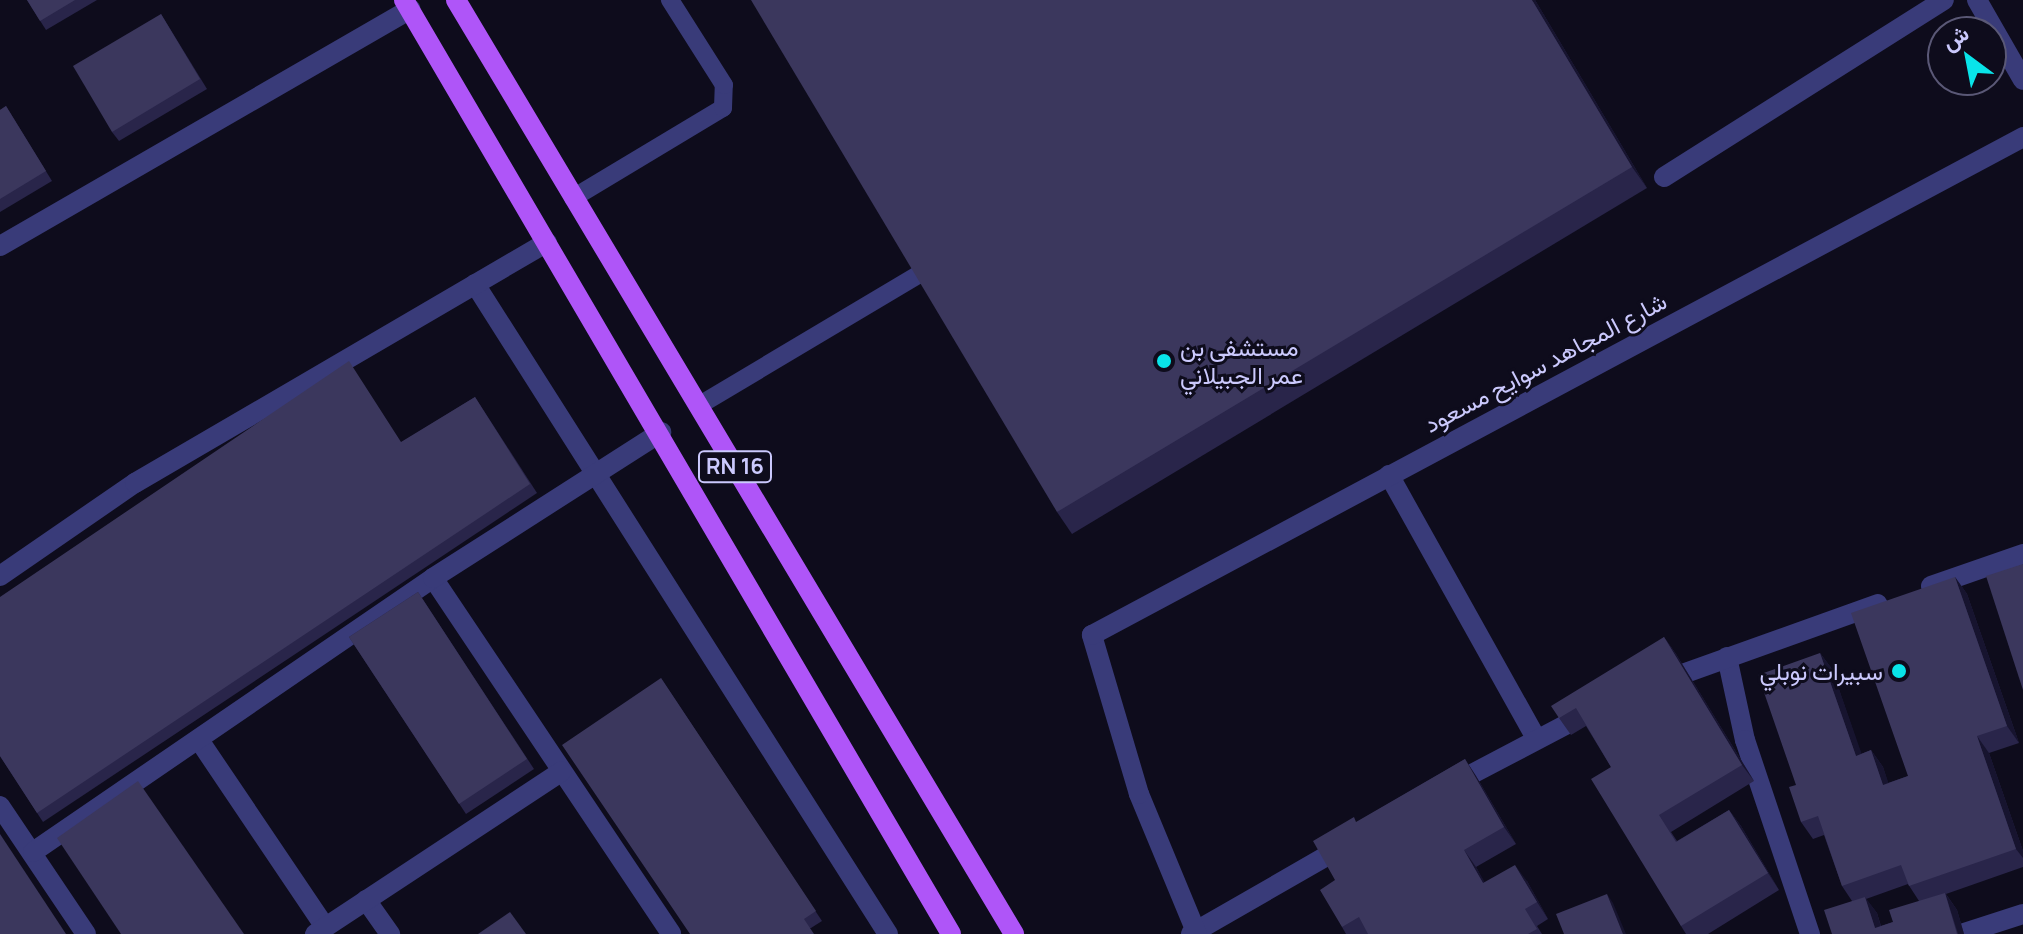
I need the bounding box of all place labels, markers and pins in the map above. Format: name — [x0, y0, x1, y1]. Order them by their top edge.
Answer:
place label: مستشفى بن عمر الجبيلاني — [1180, 333, 1303, 389]
marker: مستشفى بن عمر الجبيلاني — [1155, 352, 1173, 370]
place label: سبيرات نوبلي — [1759, 657, 1883, 685]
marker: سبيرات نوبلي — [1890, 662, 1908, 680]

